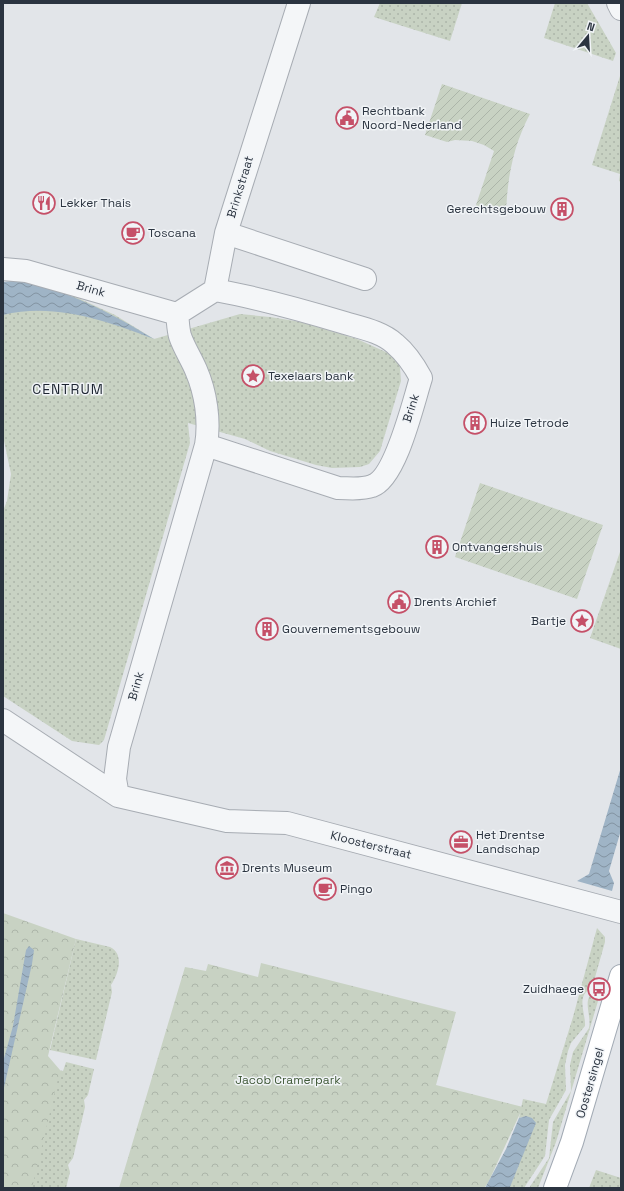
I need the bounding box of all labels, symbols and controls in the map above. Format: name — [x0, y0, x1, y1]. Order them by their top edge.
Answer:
north arrow — [568, 16, 608, 56]
text: N — [585, 19, 597, 34]
place label: Rechtbank Noord-Nederland — [362, 103, 462, 133]
public building icon: Rechtbank Noord-Nederland — [334, 105, 360, 131]
street label: Brinkstraat — [223, 154, 257, 220]
restaurant icon: Lekker Thais — [31, 190, 57, 216]
place label: Lekker Thais — [60, 195, 131, 211]
building icon: Gerechtsgebouw — [549, 196, 575, 222]
place label: Gerechtsgebouw — [446, 201, 546, 217]
cafe icon: Toscana — [120, 220, 146, 246]
place label: Toscana — [148, 225, 196, 241]
street label: Brink — [75, 277, 108, 301]
place icon: Texelaars bank — [240, 363, 266, 389]
place label: Texelaars bank — [268, 368, 354, 384]
district label: CENTRUM — [32, 380, 104, 398]
street label: Brink — [399, 391, 423, 424]
building icon: Huize Tetrode — [462, 410, 488, 436]
place label: Huize Tetrode — [490, 415, 569, 431]
building icon: Ontvangershuis — [424, 534, 450, 560]
place label: Ontvangershuis — [452, 539, 543, 555]
public building icon: Drents Archief — [386, 589, 412, 615]
place label: Drents Archief — [414, 594, 497, 610]
place icon: Bartje — [569, 608, 595, 634]
place label: Bartje — [531, 613, 566, 629]
building icon: Gouvernementsgebouw — [254, 616, 280, 642]
place label: Gouvernementsgebouw — [282, 621, 420, 637]
street label: Brink — [124, 669, 148, 702]
street label: Kloosterstraat — [329, 827, 413, 863]
place label: Het Drentse Landschap — [476, 827, 545, 857]
office icon: Het Drentse Landschap — [448, 829, 474, 855]
museum icon: Drents Museum — [214, 855, 240, 881]
place label: Drents Museum — [242, 860, 332, 876]
cafe icon: Pingo — [312, 876, 338, 902]
place label: Pingo — [340, 881, 373, 897]
bus stop icon: Zuidhaege — [586, 976, 612, 1002]
place label: Zuidhaege — [523, 981, 584, 997]
street label: Oostersingel — [572, 1046, 608, 1120]
park label: Jacob Cramerpark — [235, 1072, 341, 1088]

